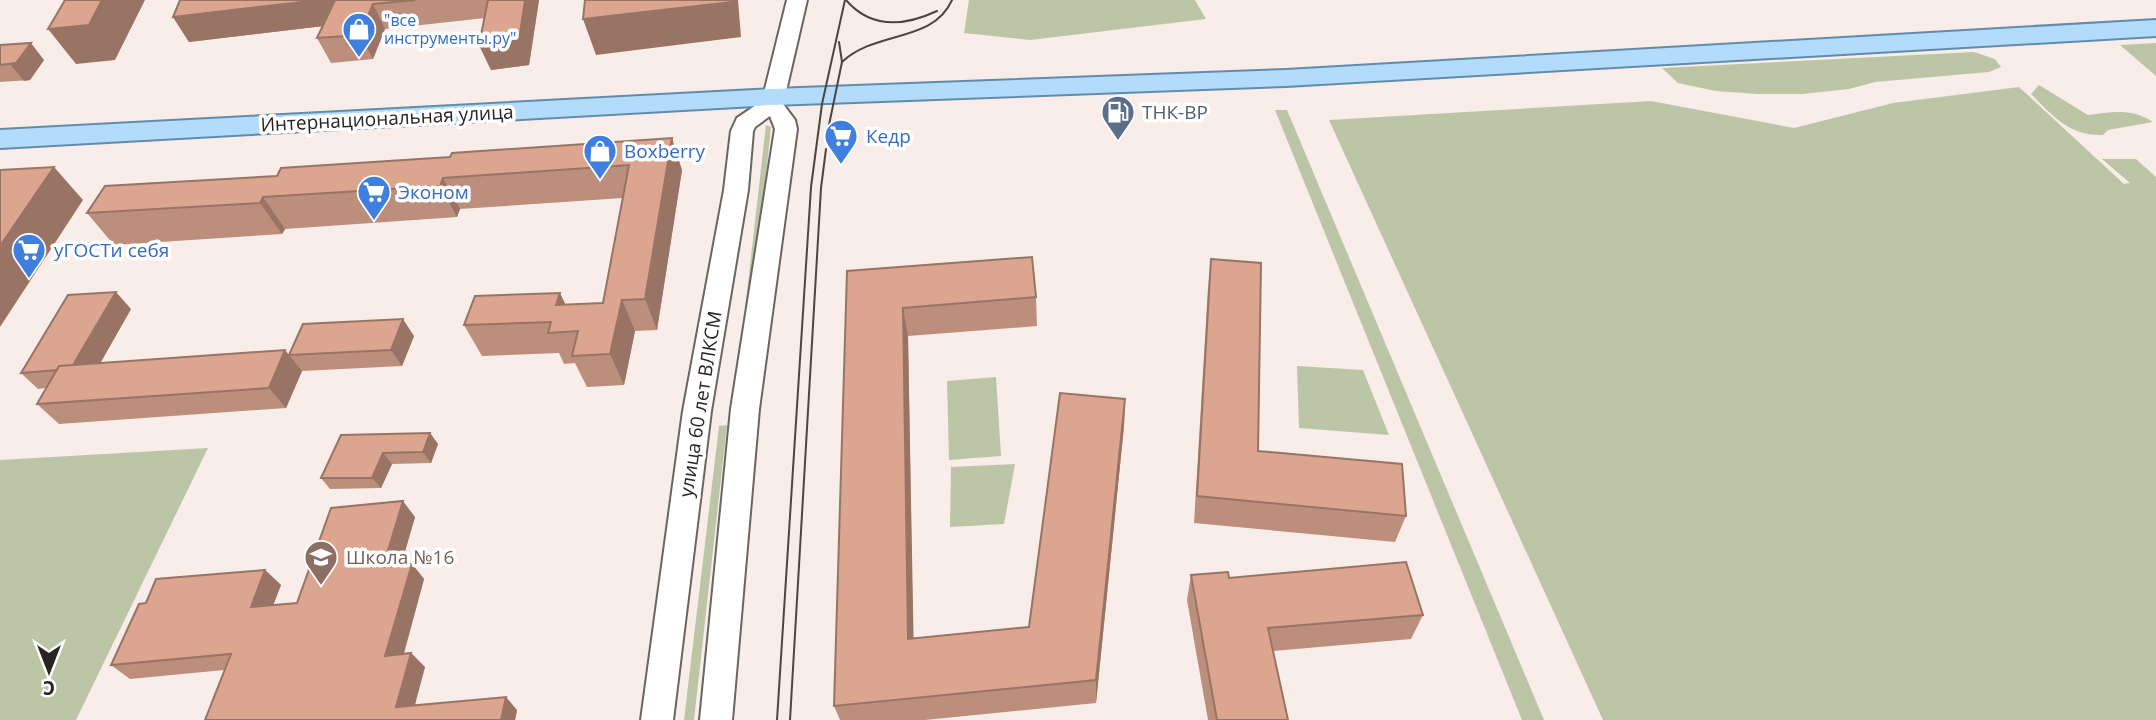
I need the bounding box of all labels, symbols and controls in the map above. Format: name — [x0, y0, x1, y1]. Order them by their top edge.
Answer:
place label: "все инструменты.ру" — [384, 9, 516, 49]
shop icon: "все инструменты.ру" — [340, 10, 378, 59]
fuel station icon: ТНК-ВР — [1099, 93, 1137, 142]
street label: Интернациональная улица — [260, 98, 514, 138]
place label: ТНК-ВР — [1142, 99, 1208, 125]
supermarket icon: Кедр — [822, 117, 860, 166]
place label: Кедр — [866, 123, 911, 149]
shop icon: Boxberry — [581, 132, 619, 181]
place label: Boxberry — [624, 138, 705, 164]
supermarket icon: Эконом — [355, 173, 393, 222]
place label: Эконом — [398, 179, 469, 205]
supermarket icon: уГОСТи себя — [10, 231, 48, 280]
place label: уГОСТи себя — [54, 237, 169, 263]
street label: улица 60 лет ВЛКСМ — [672, 309, 728, 499]
school or university icon: Школа №16 — [302, 538, 340, 587]
place label: Школа №16 — [346, 544, 454, 570]
north arrow — [14, 636, 84, 706]
text: С — [43, 675, 55, 701]

